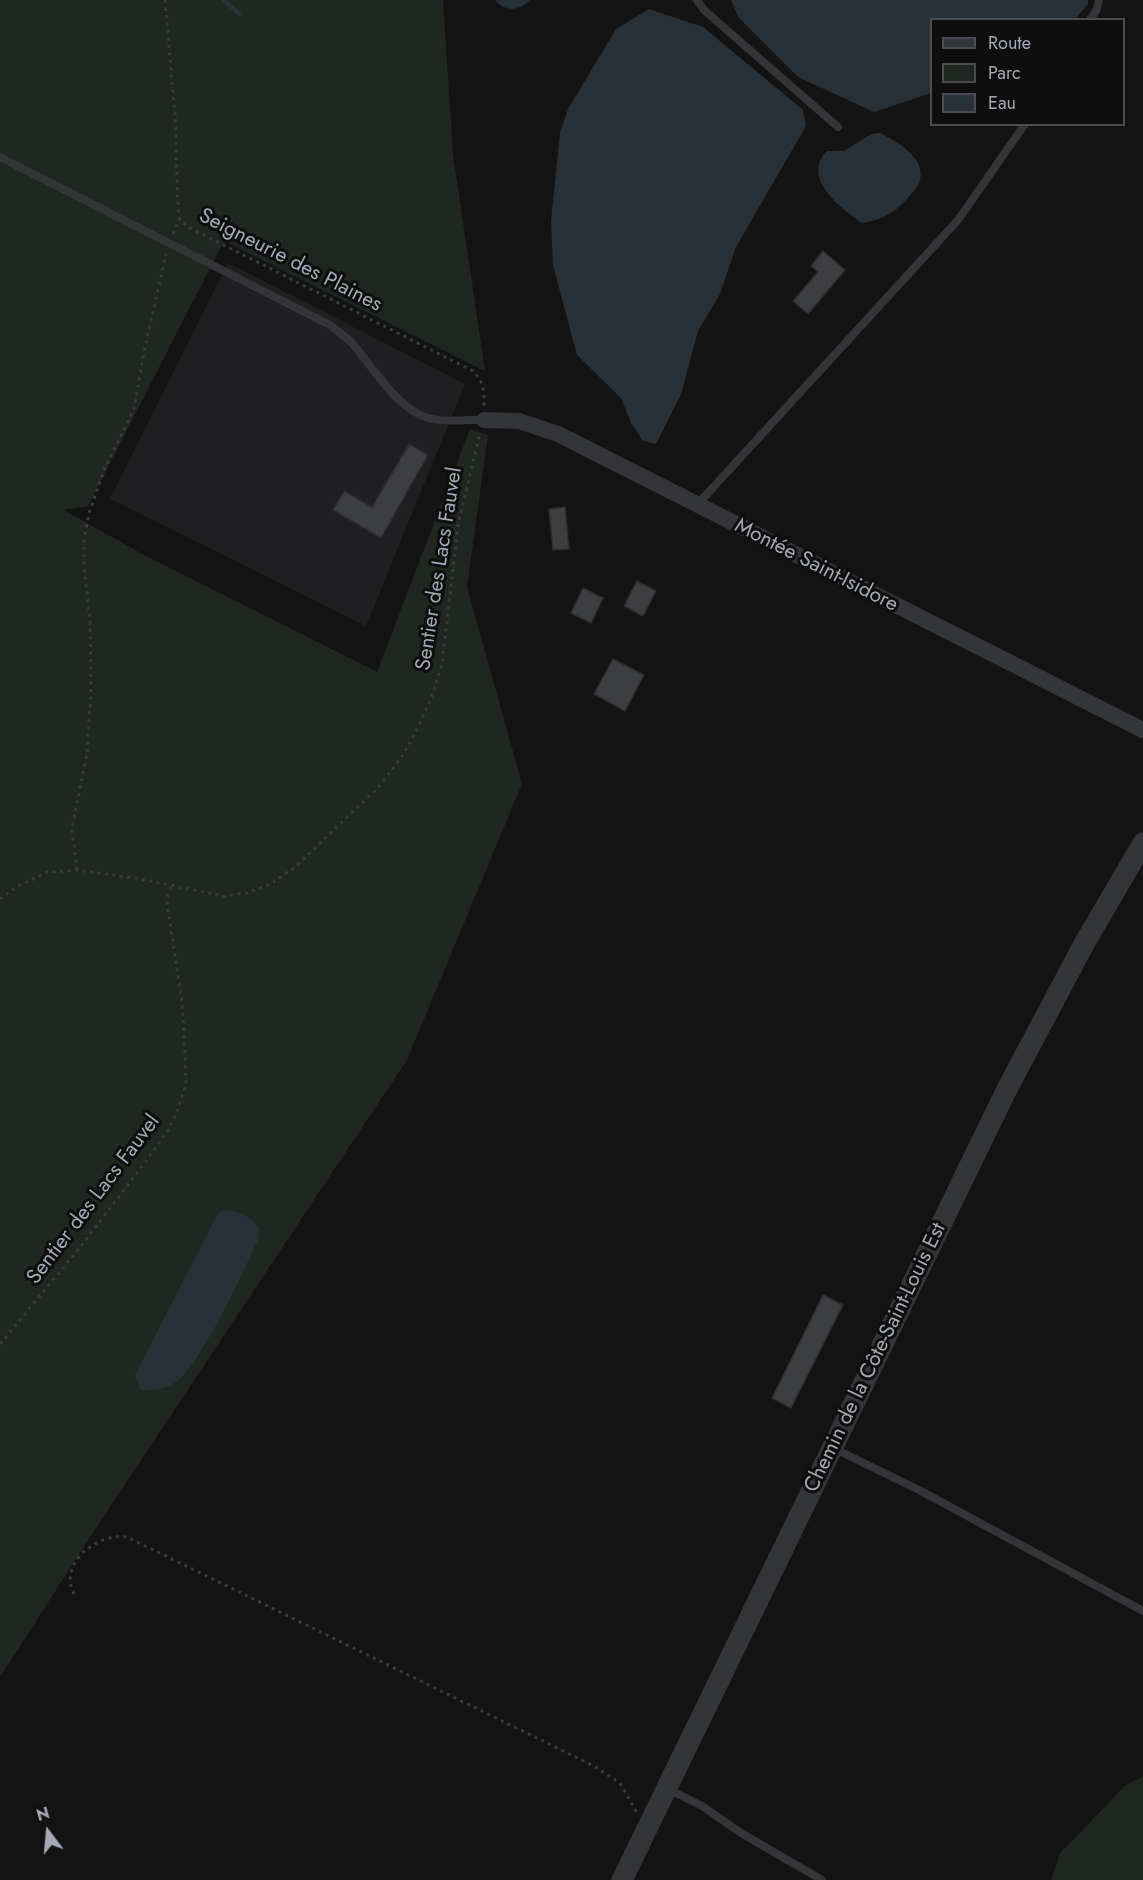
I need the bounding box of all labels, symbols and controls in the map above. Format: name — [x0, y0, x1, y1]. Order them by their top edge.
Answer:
legend — [930, 18, 1125, 126]
text: Route — [988, 30, 1031, 56]
text: Parc — [988, 60, 1021, 86]
text: Eau — [988, 90, 1016, 116]
street label: Seigneurie des Plaines — [194, 204, 386, 318]
street label: Sentier des Lacs Fauvel — [411, 465, 469, 673]
street label: Montée Saint-Isidore — [730, 514, 902, 618]
street label: Sentier des Lacs Fauvel — [22, 1110, 166, 1290]
street label: Chemin de la Côte-Saint-Louis Est — [800, 1219, 952, 1497]
text: N — [34, 1801, 52, 1827]
north arrow — [18, 1802, 78, 1862]

